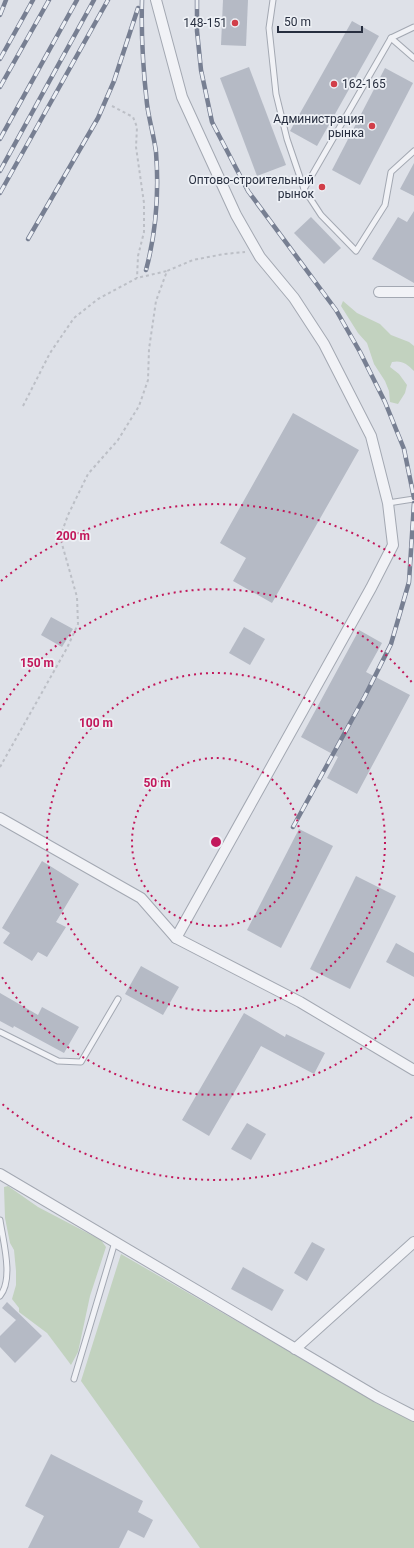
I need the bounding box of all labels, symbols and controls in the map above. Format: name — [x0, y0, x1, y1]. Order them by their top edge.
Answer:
scale bar — [278, 8, 362, 34]
text: 50 m — [284, 15, 311, 29]
place label: 148-151 — [183, 16, 227, 30]
marker: 148-151 — [230, 18, 240, 28]
place label: 162-165 — [342, 77, 386, 91]
marker: 162-165 — [329, 79, 339, 89]
place label: Администрация рынка — [273, 112, 364, 140]
marker: Администрация рынка — [367, 121, 377, 131]
place label: Оптово-строительный рынок — [189, 173, 315, 201]
marker: Оптово-строительный рынок — [317, 182, 327, 192]
text: 200 m — [56, 529, 90, 543]
text: 150 m — [20, 656, 54, 670]
text: 100 m — [79, 716, 113, 730]
text: 50 m — [143, 776, 171, 790]
centre of rings — [209, 835, 223, 849]

